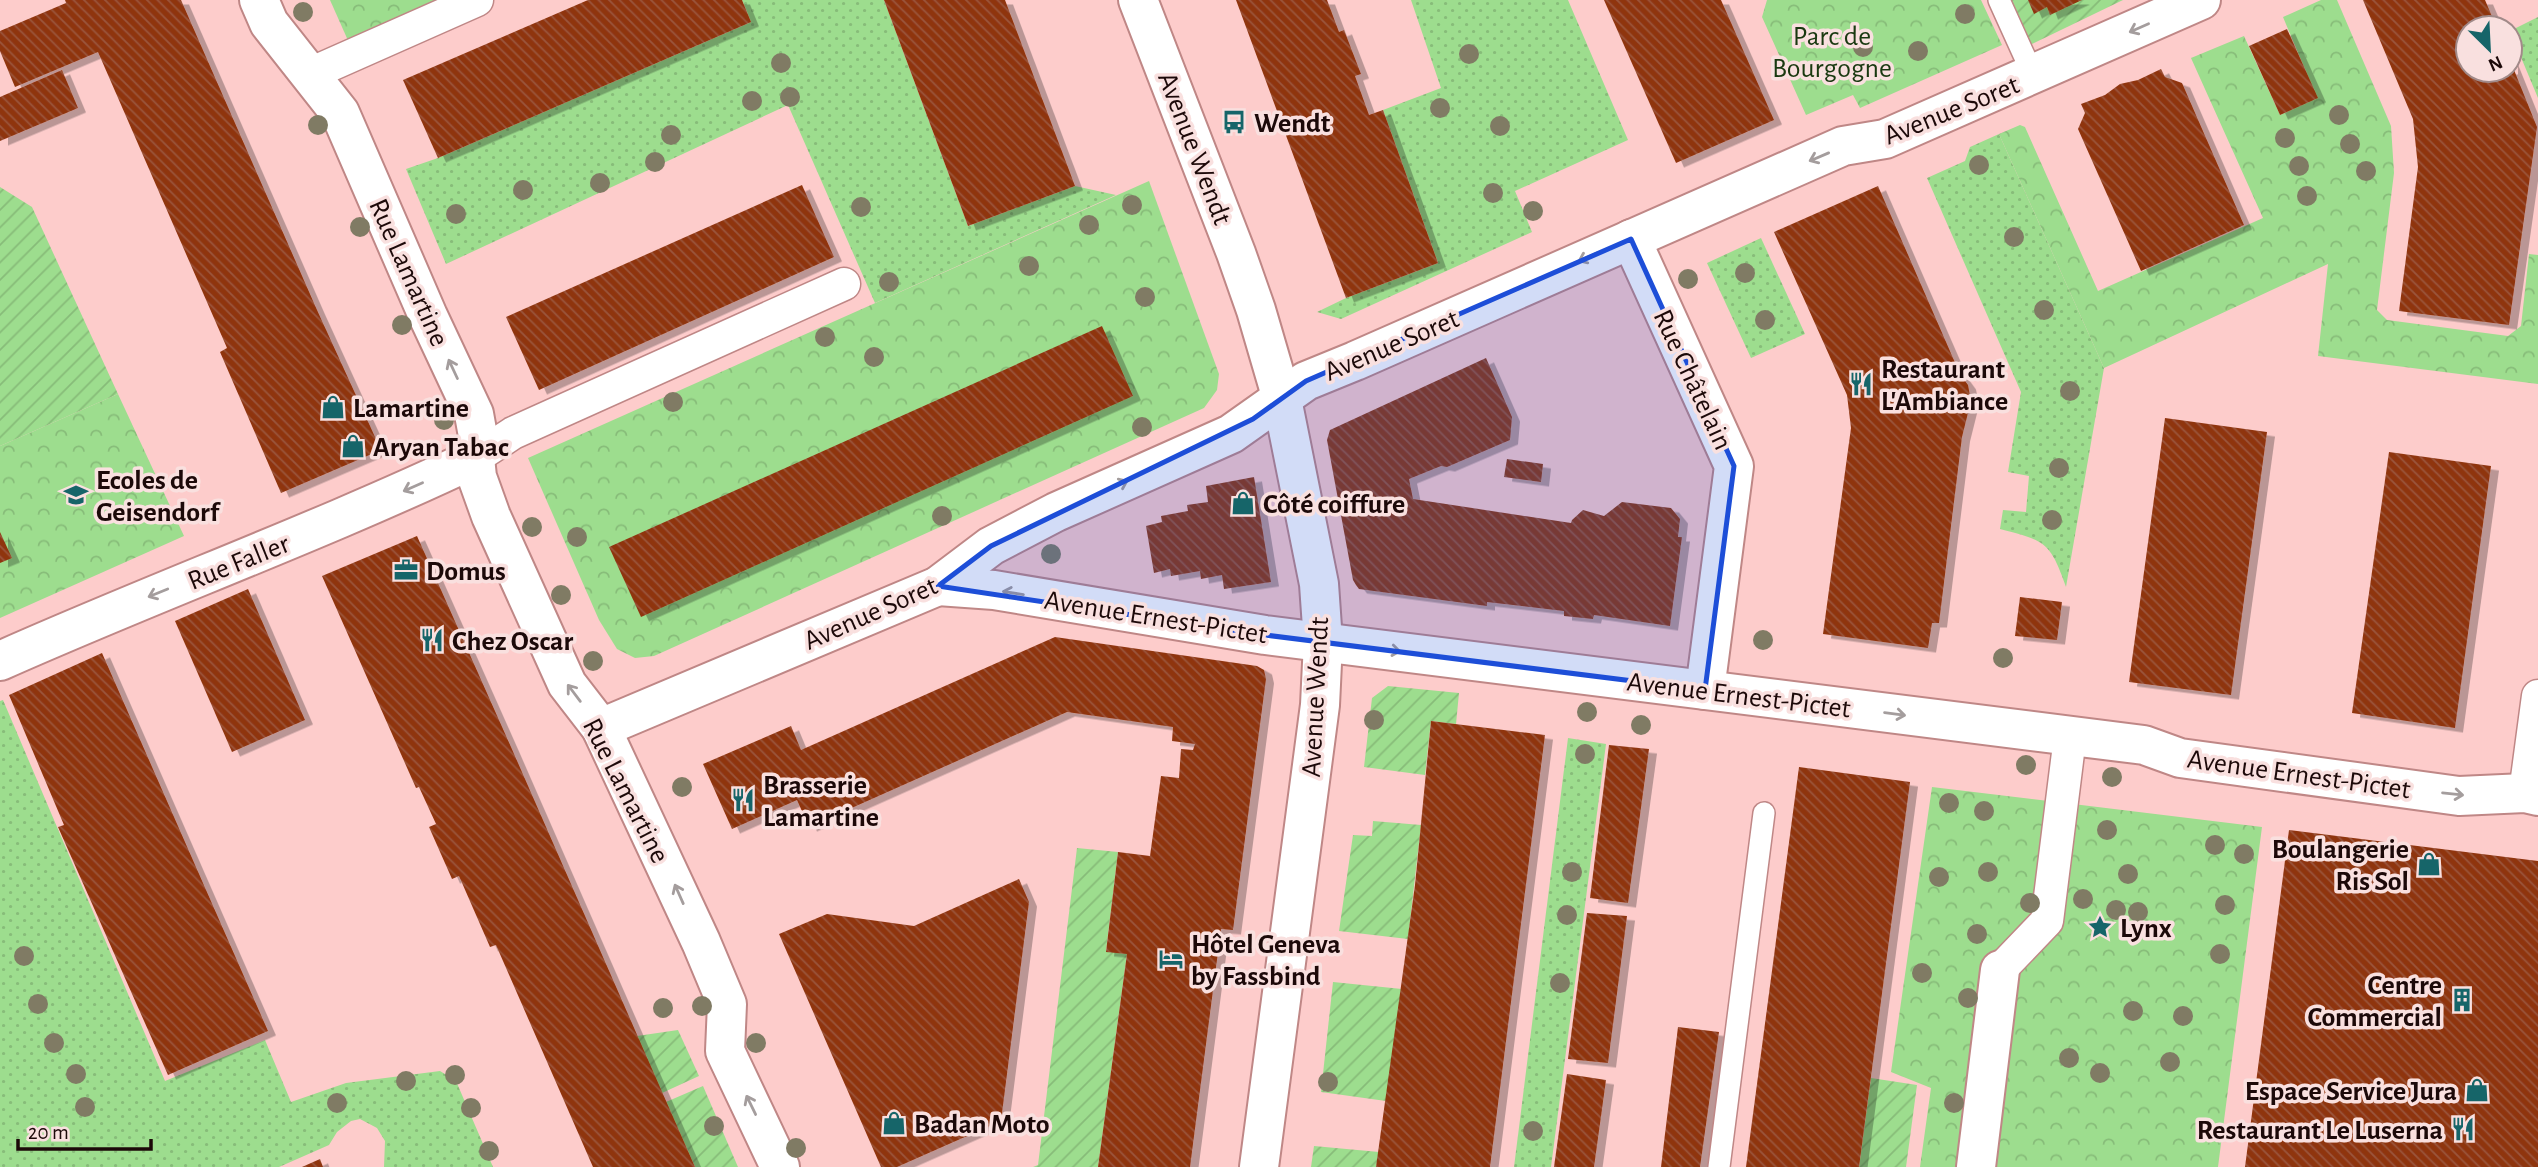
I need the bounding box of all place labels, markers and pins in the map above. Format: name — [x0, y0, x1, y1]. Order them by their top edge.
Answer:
bus stop icon: Wendt — [1220, 108, 1248, 136]
place label: Wendt — [1254, 110, 1331, 138]
place label: Restaurant L'Ambiance — [1881, 356, 2008, 416]
restaurant icon: Restaurant L'Ambiance — [1847, 370, 1875, 398]
shop icon: Lamartine — [319, 393, 347, 421]
place label: Lamartine — [353, 395, 469, 423]
shop icon: Aryan Tabac — [339, 432, 367, 460]
place label: Aryan Tabac — [373, 434, 509, 462]
place label: Ecoles de Geisendorf — [96, 467, 221, 527]
school or university icon: Ecoles de Geisendorf — [62, 481, 90, 509]
shop icon: Côté coiffure — [1229, 489, 1257, 517]
place label: Côté coiffure — [1263, 491, 1405, 519]
office icon: Domus — [392, 556, 420, 584]
place label: Domus — [426, 558, 506, 586]
restaurant icon: Chez Oscar — [418, 626, 446, 654]
place label: Chez Oscar — [452, 628, 573, 656]
place label: Brasserie Lamartine — [763, 772, 879, 832]
restaurant icon: Brasserie Lamartine — [729, 786, 757, 814]
place label: Boulangerie Ris Sol — [2272, 836, 2409, 896]
shop icon: Boulangerie Ris Sol — [2415, 850, 2443, 878]
place icon: Lynx — [2086, 913, 2114, 941]
place label: Lynx — [2120, 915, 2172, 943]
place label: Hôtel Geneva by Fassbind — [1191, 931, 1341, 991]
hotel icon: Hôtel Geneva by Fassbind — [1157, 945, 1185, 973]
place label: Centre Commercial — [2307, 972, 2442, 1032]
building icon: Centre Commercial — [2448, 986, 2476, 1014]
shop icon: Espace Service Jura — [2463, 1076, 2491, 1104]
place label: Espace Service Jura — [2245, 1078, 2457, 1106]
shop icon: Badan Moto — [880, 1109, 908, 1137]
place label: Badan Moto — [914, 1111, 1050, 1139]
restaurant icon: Restaurant Le Luserna — [2449, 1115, 2477, 1143]
place label: Restaurant Le Luserna — [2197, 1117, 2443, 1145]

